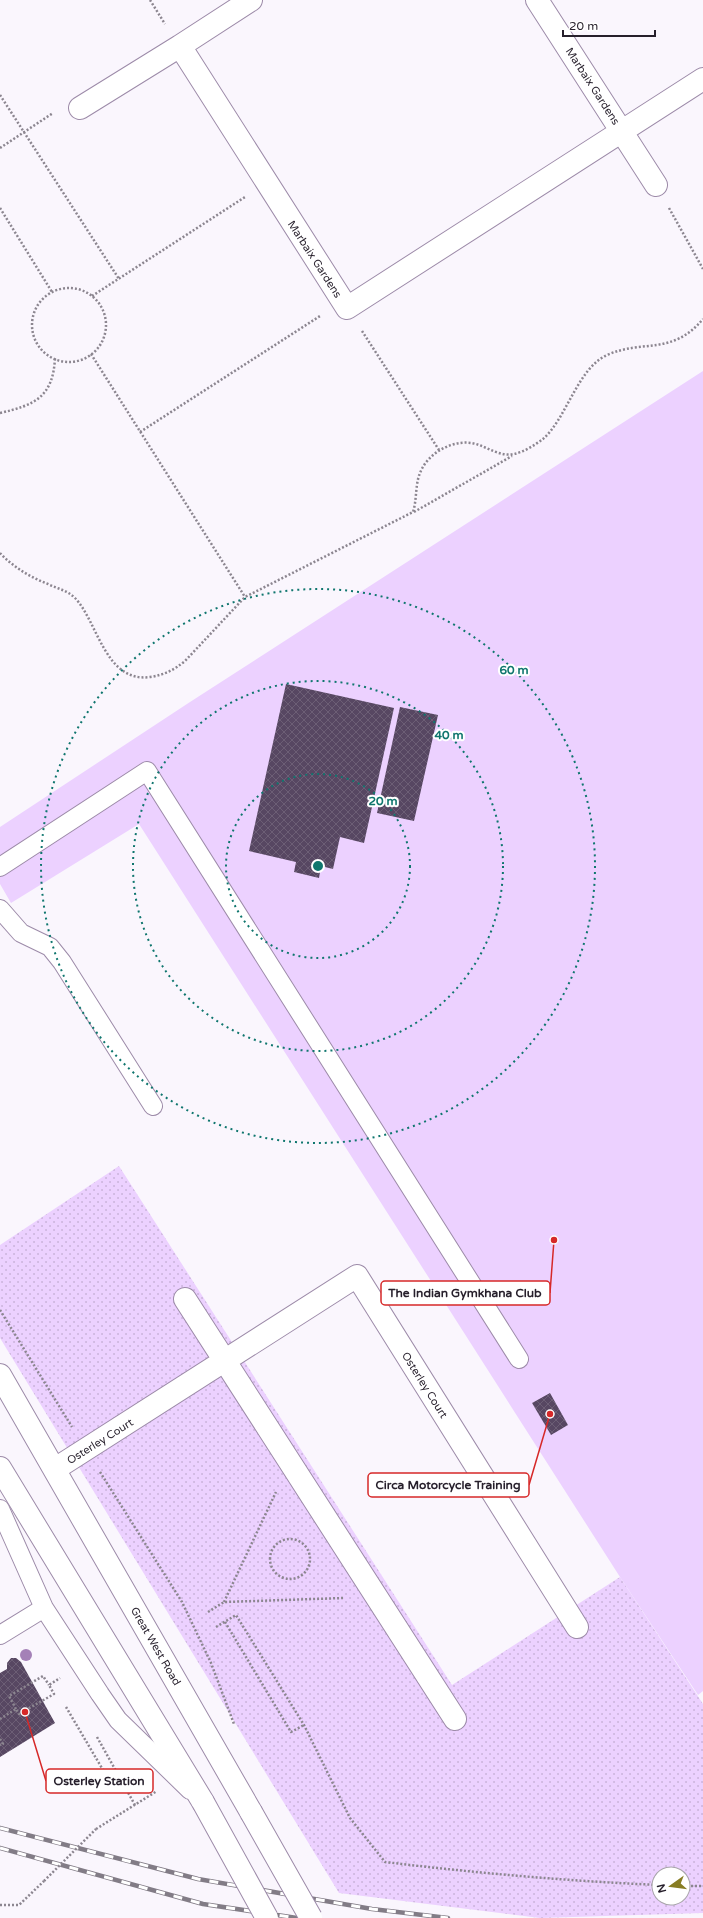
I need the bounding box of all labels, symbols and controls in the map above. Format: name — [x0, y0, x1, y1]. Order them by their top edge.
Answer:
scale bar — [563, 12, 655, 38]
text: 20 m — [569, 19, 598, 33]
street label: Marbaix Gardens — [563, 45, 622, 127]
street label: Marbaix Gardens — [285, 218, 344, 300]
text: 60 m — [499, 663, 529, 677]
text: 40 m — [434, 728, 464, 742]
text: 20 m — [368, 794, 398, 808]
centre of rings — [311, 859, 325, 873]
callout: The Indian Gymkhana Club — [381, 1281, 550, 1305]
text: The Indian Gymkhana Club — [387, 1286, 542, 1301]
street label: Osterley Court — [399, 1350, 450, 1421]
street label: Osterley Court — [65, 1416, 136, 1467]
callout: Circa Motorcycle Training — [368, 1473, 529, 1497]
text: Circa Motorcycle Training — [375, 1478, 521, 1493]
street label: Great West Road — [128, 1605, 183, 1688]
callout: Osterley Station — [46, 1769, 153, 1793]
text: Osterley Station — [53, 1774, 145, 1789]
north arrow — [651, 1866, 691, 1906]
text: N — [654, 1882, 669, 1894]

